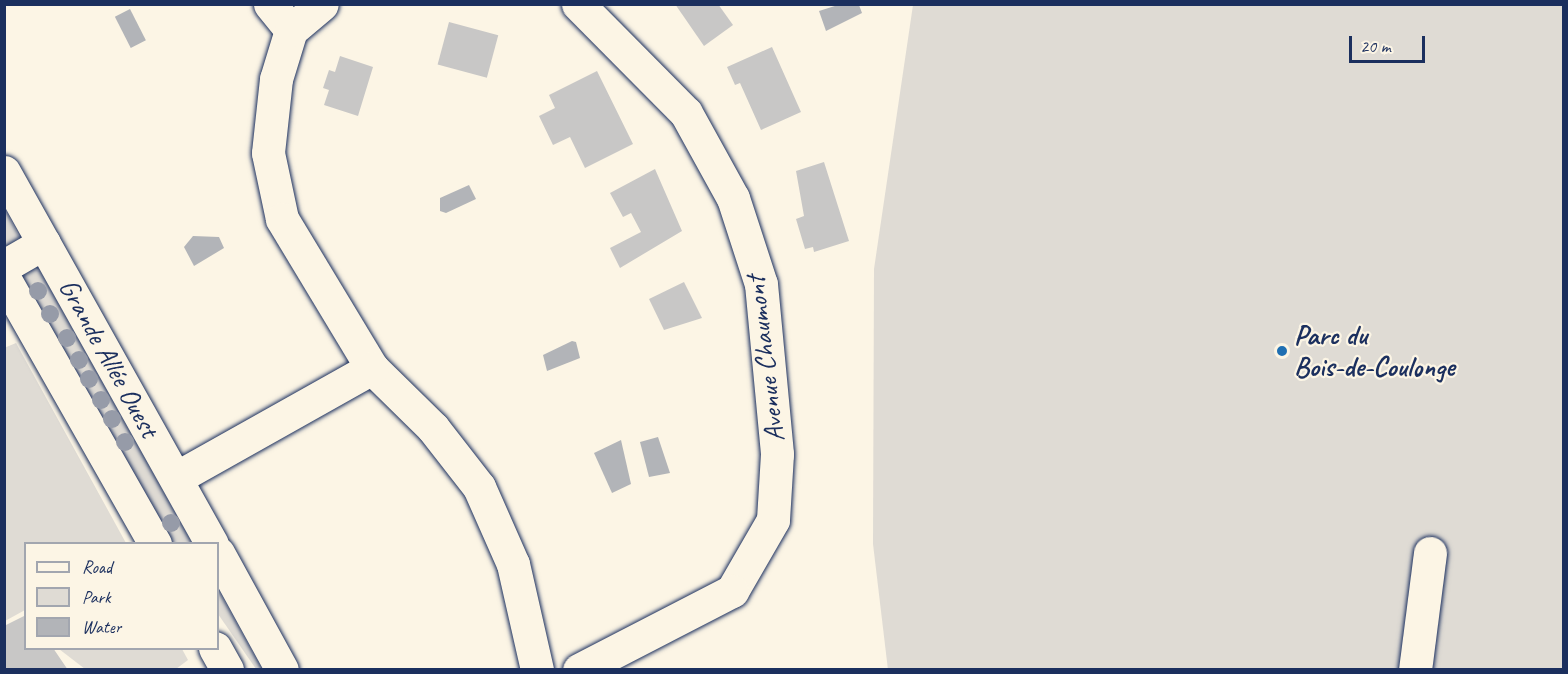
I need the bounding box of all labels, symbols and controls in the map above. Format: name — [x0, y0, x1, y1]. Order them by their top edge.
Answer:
scale bar — [1352, 24, 1428, 62]
text: 20 m — [1360, 35, 1391, 57]
street label: Grande Allée Ouest — [52, 273, 166, 443]
street label: Avenue Chaumont — [738, 273, 792, 445]
place label: Parc du Bois-de-Coulonge — [1294, 318, 1454, 384]
marker: Parc du Bois-de-Coulonge — [1275, 344, 1289, 358]
legend — [24, 542, 219, 650]
text: Road — [82, 556, 112, 578]
text: Park — [82, 586, 111, 608]
text: Water — [82, 616, 121, 638]

